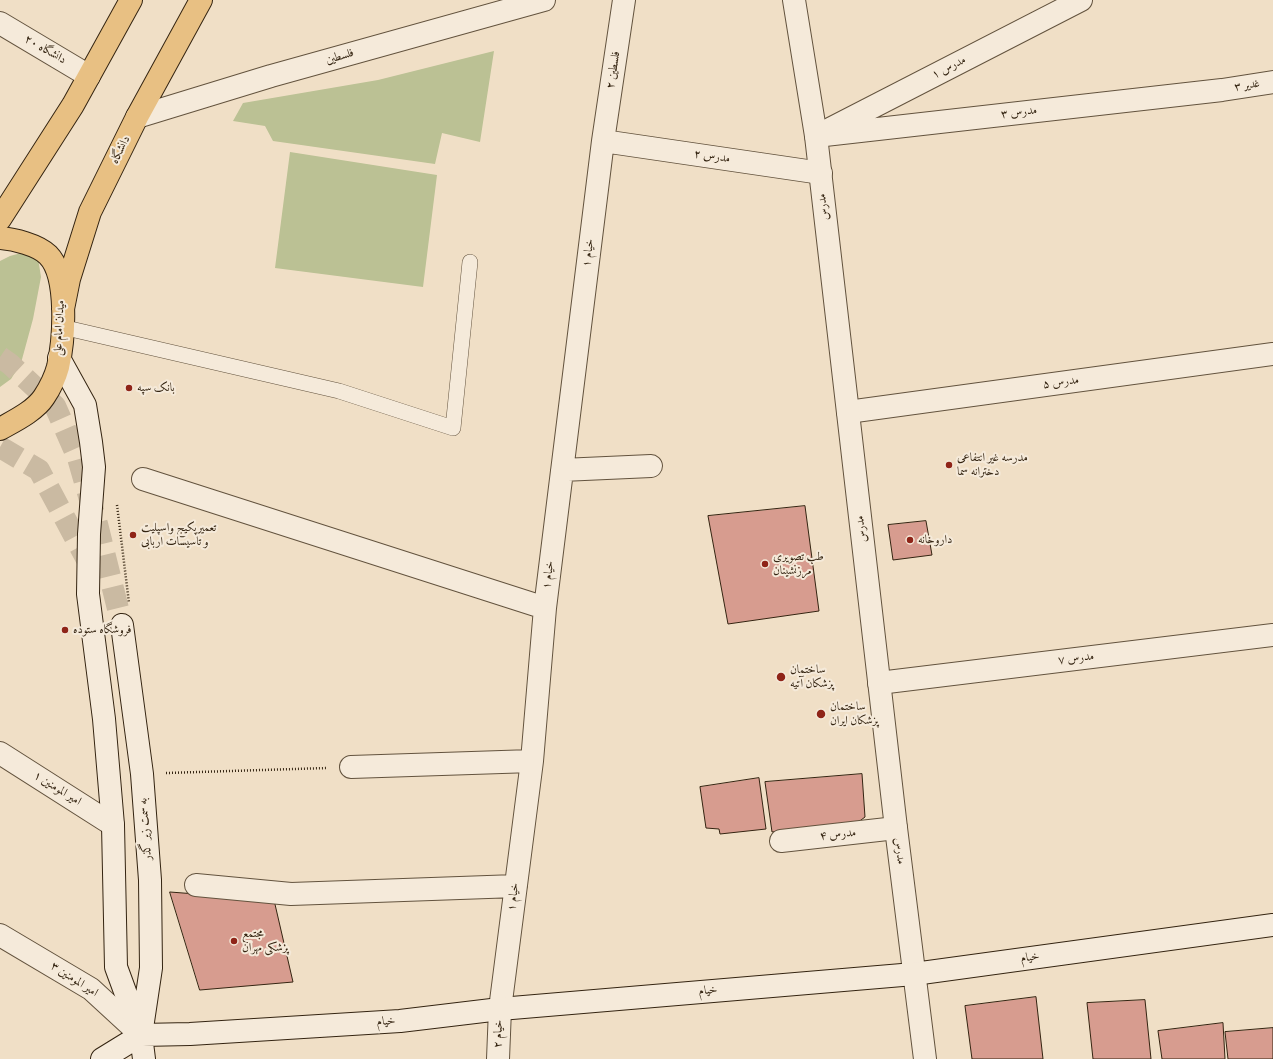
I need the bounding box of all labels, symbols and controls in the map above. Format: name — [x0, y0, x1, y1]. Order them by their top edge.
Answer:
street label: دانشگاه ۲۰ — [21, 32, 69, 68]
street label: فلسطین — [324, 46, 356, 68]
street label: فلسطین ۲ — [604, 50, 624, 90]
street label: مدرس ۱ — [929, 53, 969, 83]
street label: غدیر ۳ — [1233, 77, 1261, 95]
street label: مدرس ۳ — [1000, 104, 1038, 122]
street label: دانشگاه — [108, 134, 134, 166]
street label: مدرس ۲ — [693, 147, 731, 167]
street label: مدرس — [815, 193, 833, 221]
street label: خیام ۱ — [580, 238, 598, 268]
street label: میدان امام علی — [51, 300, 69, 356]
street label: مدرس ۵ — [1042, 373, 1080, 393]
place label: بانک سپه — [137, 381, 175, 395]
marker: بانک سپه — [124, 383, 134, 393]
place label: مدرسه غیر انتفاعی دخترانه سما — [957, 451, 1028, 479]
marker: مدرسه غیر انتفاعی دخترانه سما — [944, 460, 954, 470]
street label: مدرس — [853, 515, 871, 543]
place label: تعمیرپکیج واسپلیت و تاسیسات اربابی — [141, 521, 216, 549]
marker: تعمیرپکیج واسپلیت و تاسیسات اربابی — [128, 530, 138, 540]
place label: داروخانه — [918, 533, 952, 547]
marker: داروخانه — [905, 535, 915, 545]
place label: طب تصویری مرزنشینان — [773, 550, 824, 578]
marker: طب تصویری مرزنشینان — [760, 559, 770, 569]
street label: خیام ۱ — [540, 560, 558, 590]
place label: فروشگاه ستوده — [73, 623, 132, 637]
marker: فروشگاه ستوده — [60, 625, 70, 635]
street label: مدرس ۷ — [1057, 650, 1095, 668]
place label: ساختمان پزشکان آتیه — [790, 663, 833, 691]
marker: ساختمان پزشکان آتیه — [775, 671, 787, 683]
place label: ساختمان پزشکان ایران — [830, 700, 878, 728]
marker: ساختمان پزشکان ایران — [815, 708, 827, 720]
street label: امیر المومنین ۱ — [30, 769, 84, 809]
street label: به سمت زیر گذر — [137, 797, 155, 861]
street label: مدرس ۴ — [819, 826, 857, 844]
street label: مدرس — [890, 837, 908, 865]
street label: خیام ۱ — [505, 882, 523, 912]
place label: مجتمع پزشکی مهران — [242, 927, 288, 955]
marker: مجتمع پزشکی مهران — [229, 936, 239, 946]
street label: خیام — [1020, 950, 1040, 966]
street label: امیر المومنین ۳ — [48, 959, 100, 1001]
street label: خیام — [698, 983, 718, 999]
street label: خیام — [376, 1014, 396, 1030]
street label: خیام ۲ — [491, 1020, 507, 1048]

